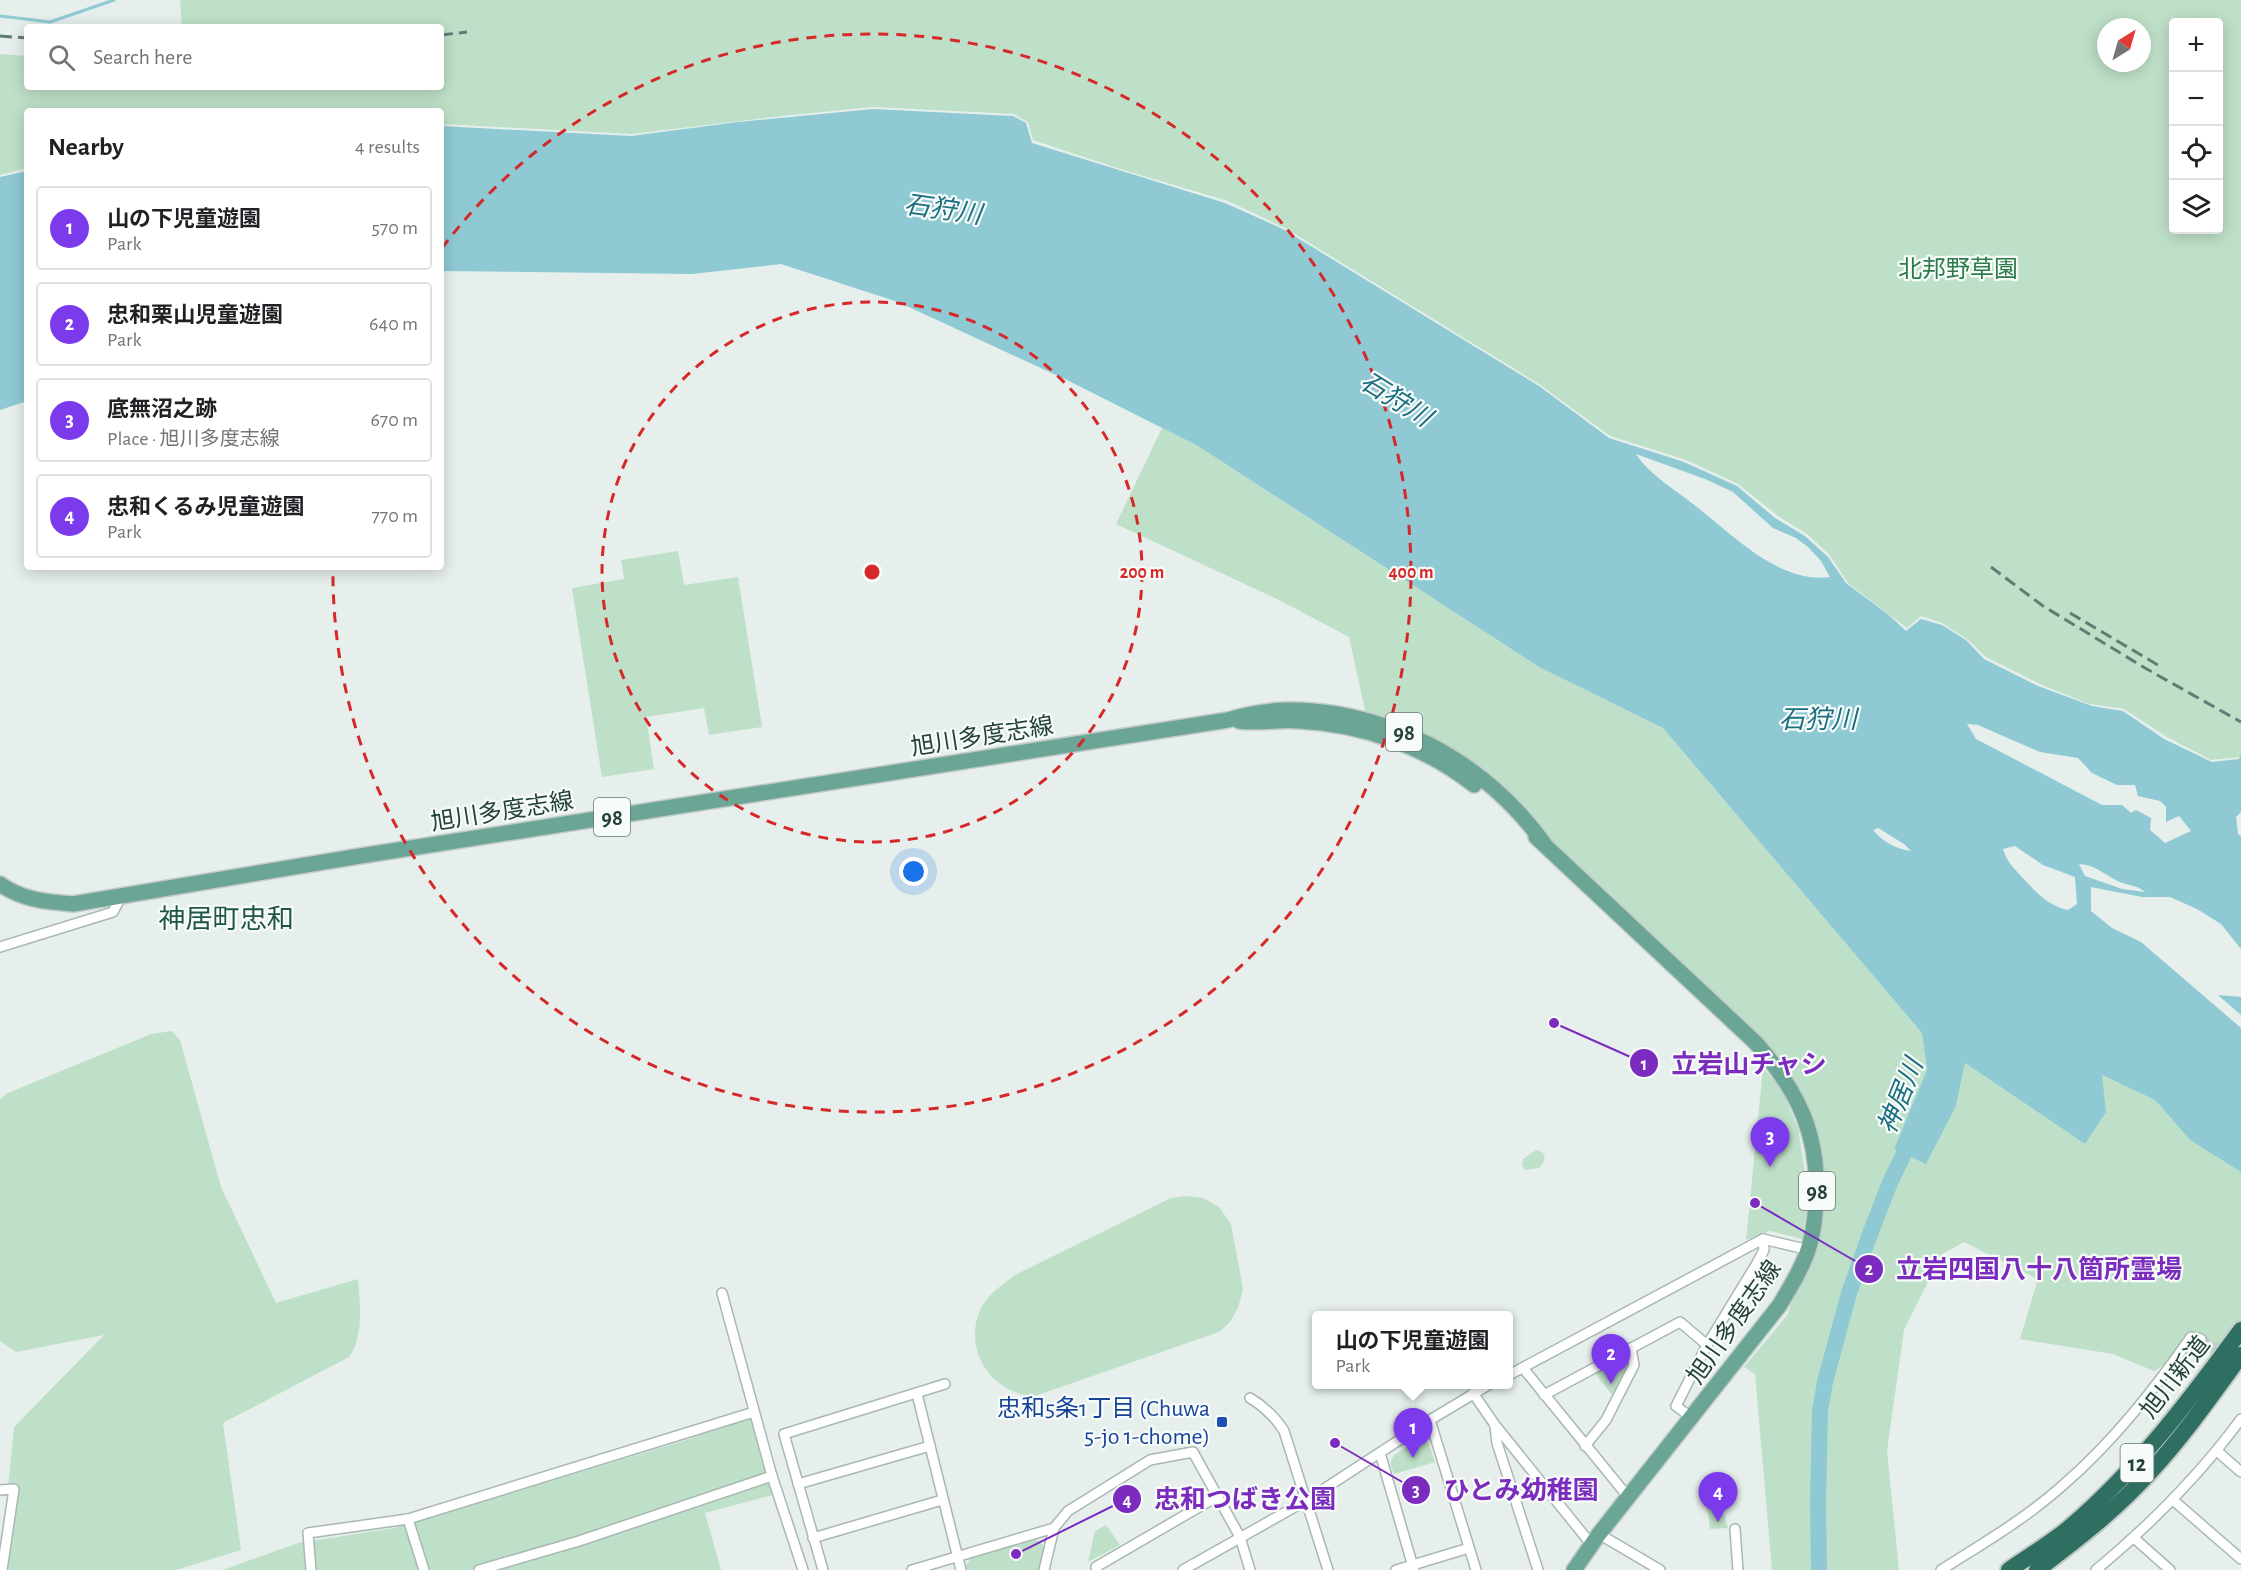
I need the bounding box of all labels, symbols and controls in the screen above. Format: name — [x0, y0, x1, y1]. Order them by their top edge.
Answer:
north arrow — [2097, 18, 2151, 72]
map controls — [2169, 18, 2223, 234]
button: + — [2169, 18, 2223, 72]
search box — [24, 24, 444, 90]
icon: search — [45, 41, 78, 74]
text: Search here — [93, 46, 192, 68]
button: − — [2169, 72, 2223, 126]
button: locate — [2169, 126, 2223, 180]
text: Nearby — [48, 134, 124, 160]
text: 4 results — [355, 137, 420, 157]
button: layers — [2169, 180, 2223, 234]
water label: 石狩川 — [902, 191, 986, 229]
text: 山の下児童遊園 — [107, 208, 261, 230]
text: 1 — [66, 218, 73, 238]
text: 570 m — [371, 218, 418, 238]
text: Park — [107, 234, 142, 254]
park label: 北邦野草園 — [1898, 256, 2018, 282]
text: 忠和栗山児童遊園 — [107, 304, 283, 326]
text: 2 — [65, 314, 74, 334]
text: 640 m — [369, 314, 418, 334]
text: Park — [107, 330, 142, 350]
water label: 石狩川 — [1356, 367, 1439, 433]
text: 底無沼之跡 — [107, 398, 217, 420]
text: 3 — [65, 410, 74, 430]
text: 670 m — [370, 410, 418, 430]
text: Place · 旭川多度志線 — [107, 429, 280, 449]
text: 忠和くるみ児童遊園 — [107, 496, 305, 518]
text: 4 — [64, 506, 75, 526]
text: 770 m — [371, 506, 418, 526]
text: Park — [107, 522, 142, 542]
centre of rings — [862, 562, 882, 582]
text: 200 m — [1120, 564, 1164, 582]
text: 400 m — [1388, 564, 1434, 582]
water label: 石狩川 — [1779, 706, 1860, 733]
street label: 旭川多度志線 — [909, 712, 1055, 760]
road number: 98 — [1386, 713, 1422, 751]
street label: 旭川多度志線 — [429, 787, 575, 835]
road number: 98 — [594, 798, 630, 836]
your location — [899, 857, 928, 886]
district label: 神居町忠和 — [159, 905, 294, 933]
callout: 立岩山チャシ — [1629, 1041, 1839, 1085]
text: 立岩山チャシ — [1671, 1050, 1827, 1078]
water label: 神居川 — [1873, 1052, 1929, 1137]
text: 1 — [1641, 1056, 1647, 1074]
pin: 3 — [1750, 1118, 1790, 1167]
road number: 98 — [1799, 1172, 1835, 1210]
callout: 立岩四国八十八箇所霊場 — [1854, 1247, 2194, 1291]
text: 立岩四国八十八箇所霊場 — [1896, 1255, 2182, 1283]
street label: 旭川多度志線 — [1682, 1256, 1786, 1388]
text: 2 — [1865, 1261, 1874, 1279]
popup — [1312, 1311, 1513, 1389]
text: 山の下児童遊園 — [1335, 1330, 1490, 1352]
street label: 旭川新道 — [2135, 1331, 2215, 1423]
pin: 2 — [1592, 1334, 1630, 1384]
text: Park — [1335, 1356, 1370, 1376]
place label: 忠和5条1丁目 (Chuwa 5-jo 1-chome) — [997, 1395, 1210, 1449]
pin: 1 — [1394, 1408, 1432, 1458]
marker: 忠和5条1丁目 (Chuwa 5-jo 1-chome) — [1215, 1415, 1229, 1429]
road number: 12 — [2120, 1444, 2154, 1482]
callout: ひとみ幼稚園 — [1401, 1468, 1611, 1512]
pin: 4 — [1698, 1472, 1738, 1522]
text: ひとみ幼稚園 — [1443, 1476, 1599, 1504]
callout: 忠和つばき公園 — [1112, 1477, 1348, 1521]
text: 3 — [1412, 1482, 1420, 1500]
text: 忠和つばき公園 — [1154, 1485, 1336, 1513]
text: 4 — [1122, 1492, 1132, 1510]

